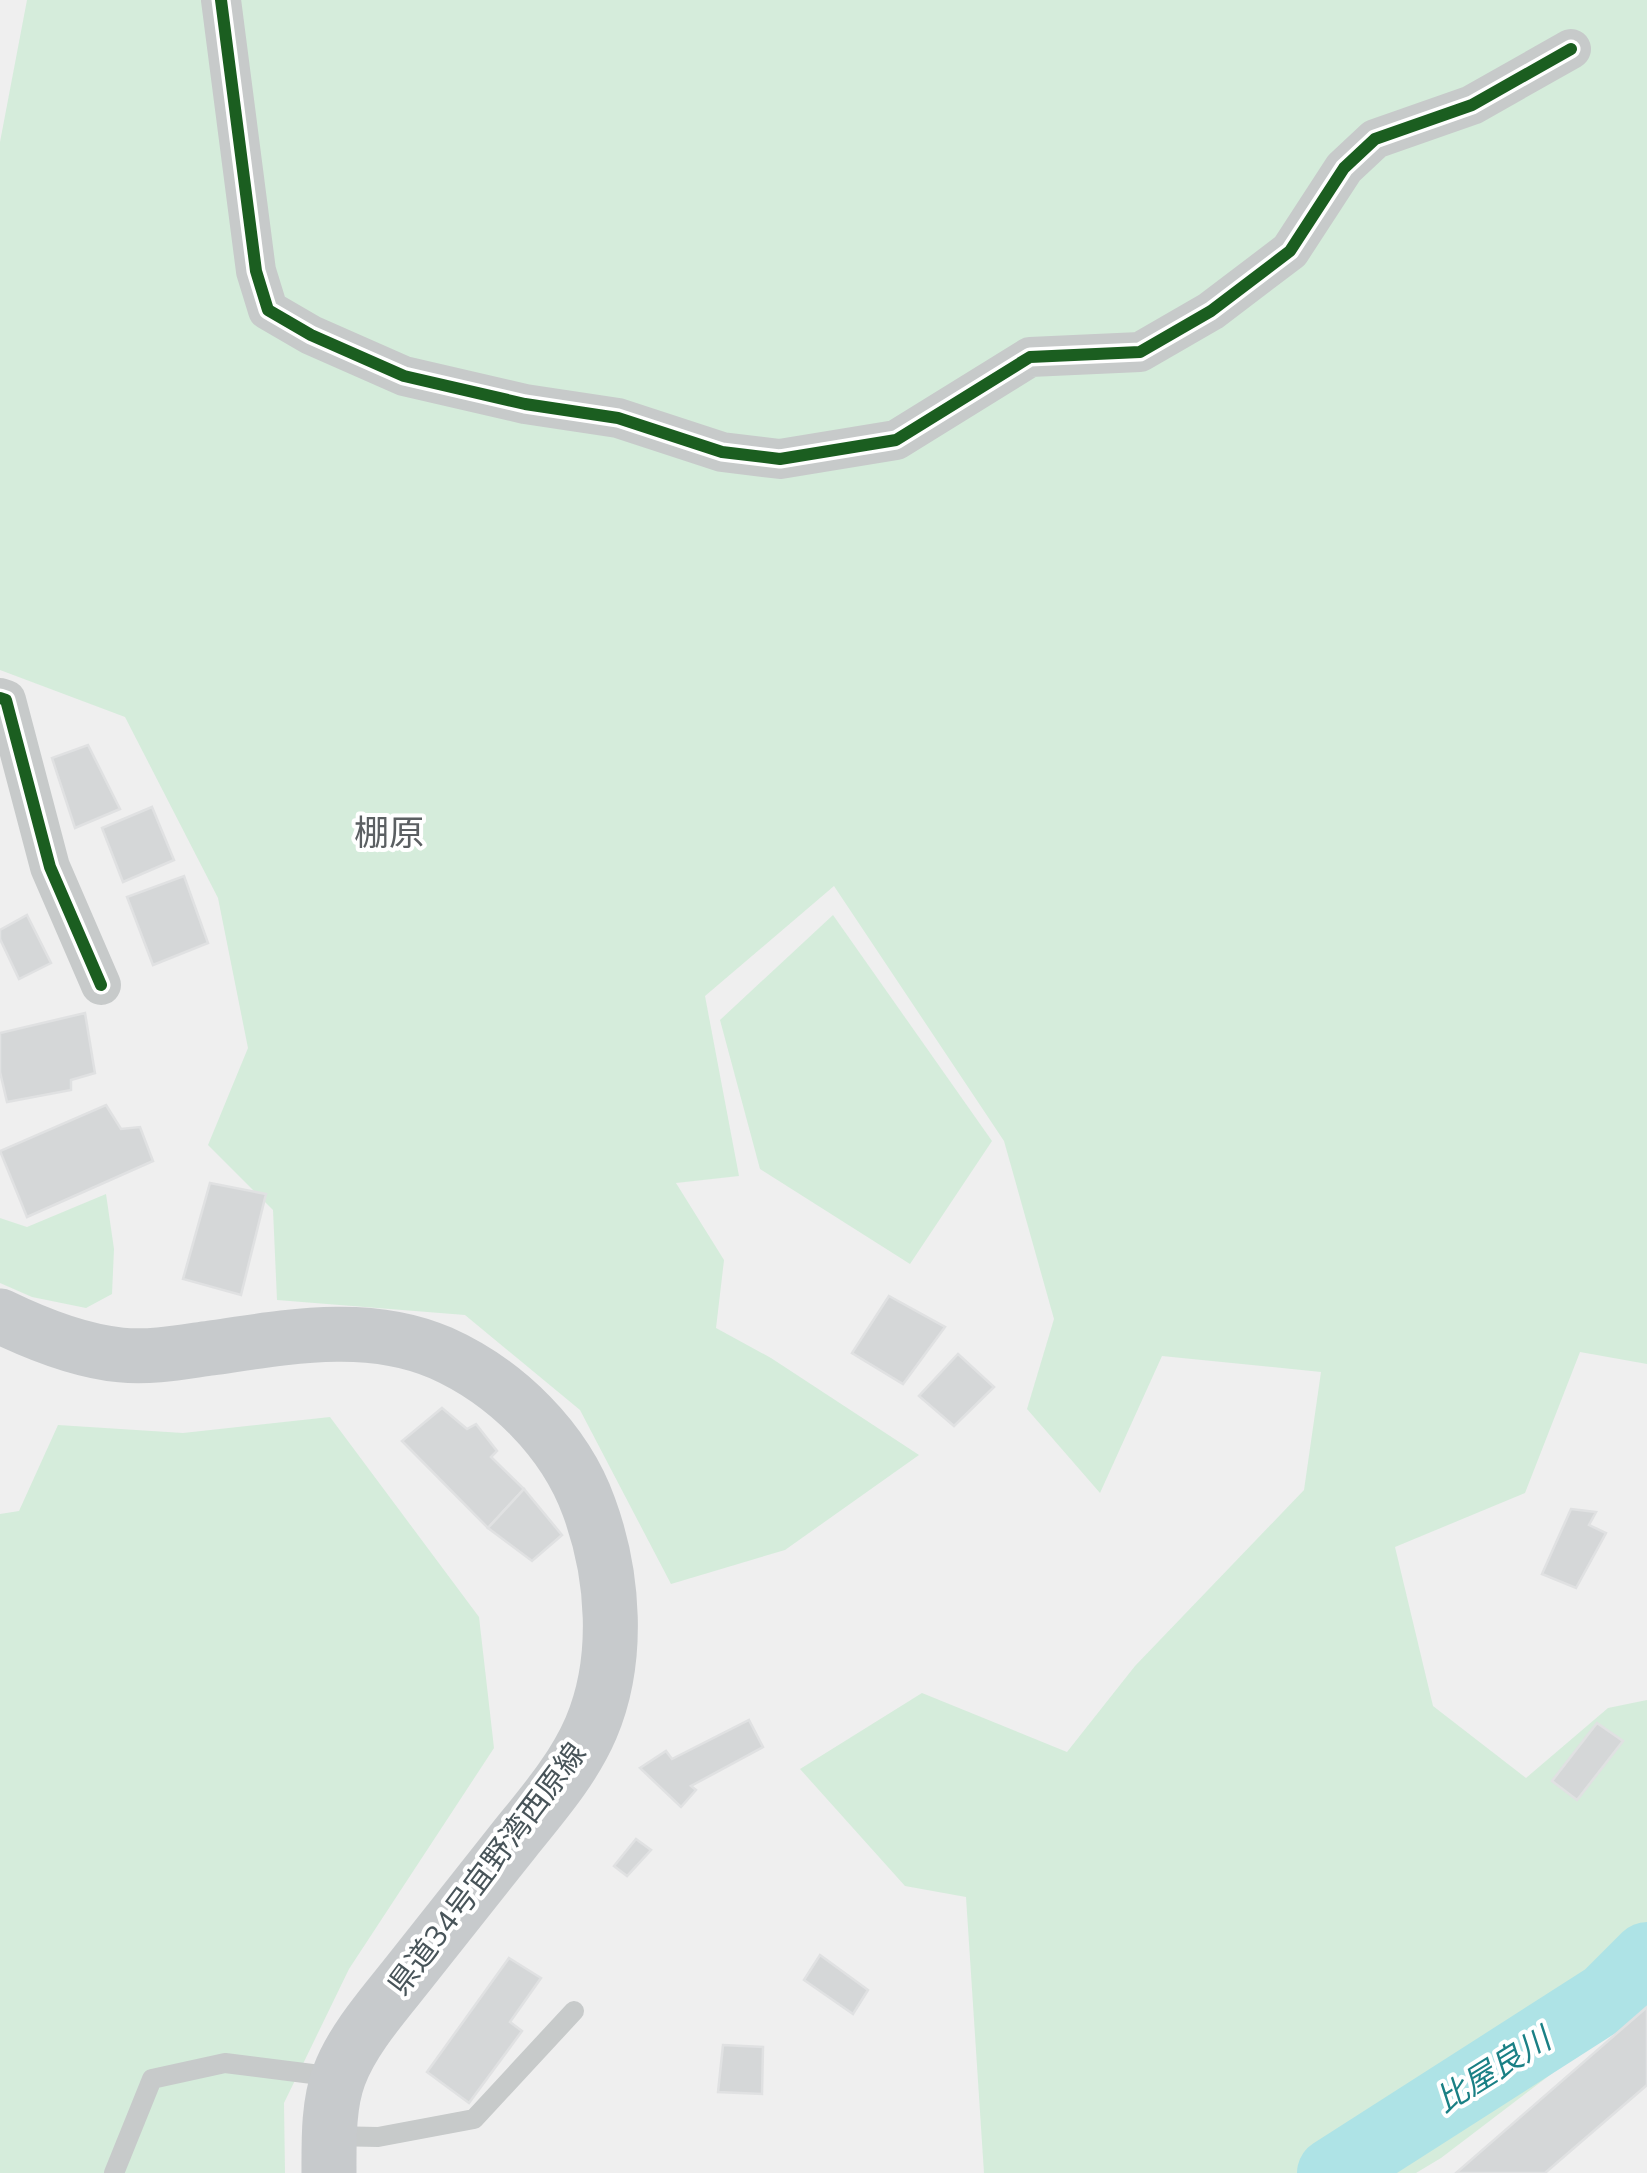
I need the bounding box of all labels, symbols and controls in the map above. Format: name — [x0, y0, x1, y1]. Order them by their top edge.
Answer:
district label: 棚原 — [354, 810, 424, 857]
street label: 県道34号宜野湾西原線 — [379, 1735, 596, 2004]
water label: 比屋良川 — [1428, 2017, 1561, 2123]

